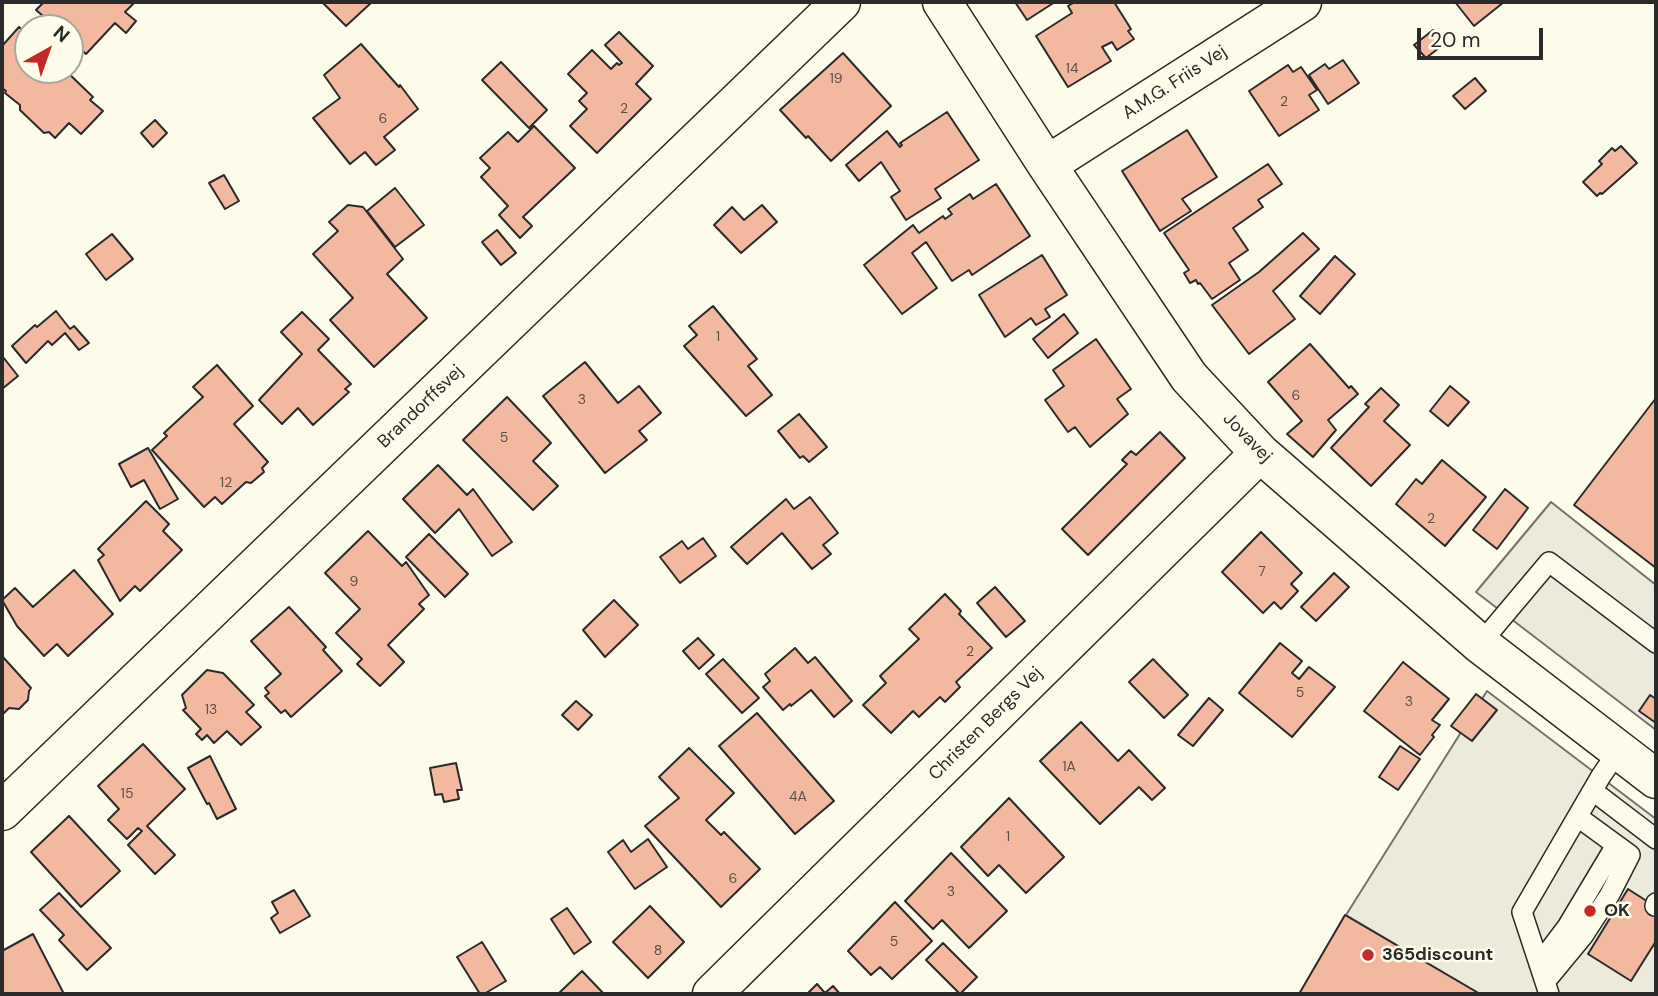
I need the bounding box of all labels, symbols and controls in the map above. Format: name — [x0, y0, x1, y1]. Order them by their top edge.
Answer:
north arrow — [14, 14, 84, 84]
scale bar — [1420, 14, 1546, 58]
text: N — [48, 20, 75, 48]
text: 20 m — [1430, 26, 1481, 54]
street label: A.M.G. Friis Vej — [1119, 41, 1231, 125]
house number: 14 — [1066, 61, 1078, 77]
house number: 19 — [829, 71, 843, 87]
house number: 2 — [1280, 94, 1288, 110]
house number: 2 — [620, 101, 628, 117]
house number: 6 — [379, 111, 387, 127]
house number: 1 — [716, 329, 720, 345]
street label: Brandorffsvej — [374, 361, 468, 453]
house number: 6 — [1292, 388, 1300, 404]
house number: 3 — [578, 392, 586, 408]
street label: Jovavej — [1218, 408, 1276, 468]
house number: 5 — [500, 430, 508, 446]
house number: 12 — [220, 475, 232, 491]
house number: 2 — [1427, 511, 1435, 527]
house number: 7 — [1258, 564, 1266, 580]
house number: 9 — [350, 574, 358, 590]
house number: 2 — [966, 644, 974, 660]
street label: Christen Bergs Vej — [925, 663, 1047, 785]
house number: 5 — [1296, 685, 1304, 701]
house number: 3 — [1405, 694, 1413, 710]
house number: 13 — [205, 702, 217, 718]
house number: 1A — [1062, 759, 1076, 775]
house number: 15 — [121, 786, 133, 802]
house number: 4A — [789, 789, 807, 805]
house number: 1 — [1006, 829, 1010, 845]
house number: 6 — [729, 871, 737, 887]
house number: 3 — [947, 884, 955, 900]
place label: OK — [1604, 900, 1630, 922]
marker: OK — [1582, 903, 1598, 919]
house number: 5 — [890, 934, 898, 950]
house number: 8 — [654, 943, 662, 959]
place label: 365discount — [1382, 944, 1493, 966]
marker: 365discount — [1360, 947, 1376, 963]

